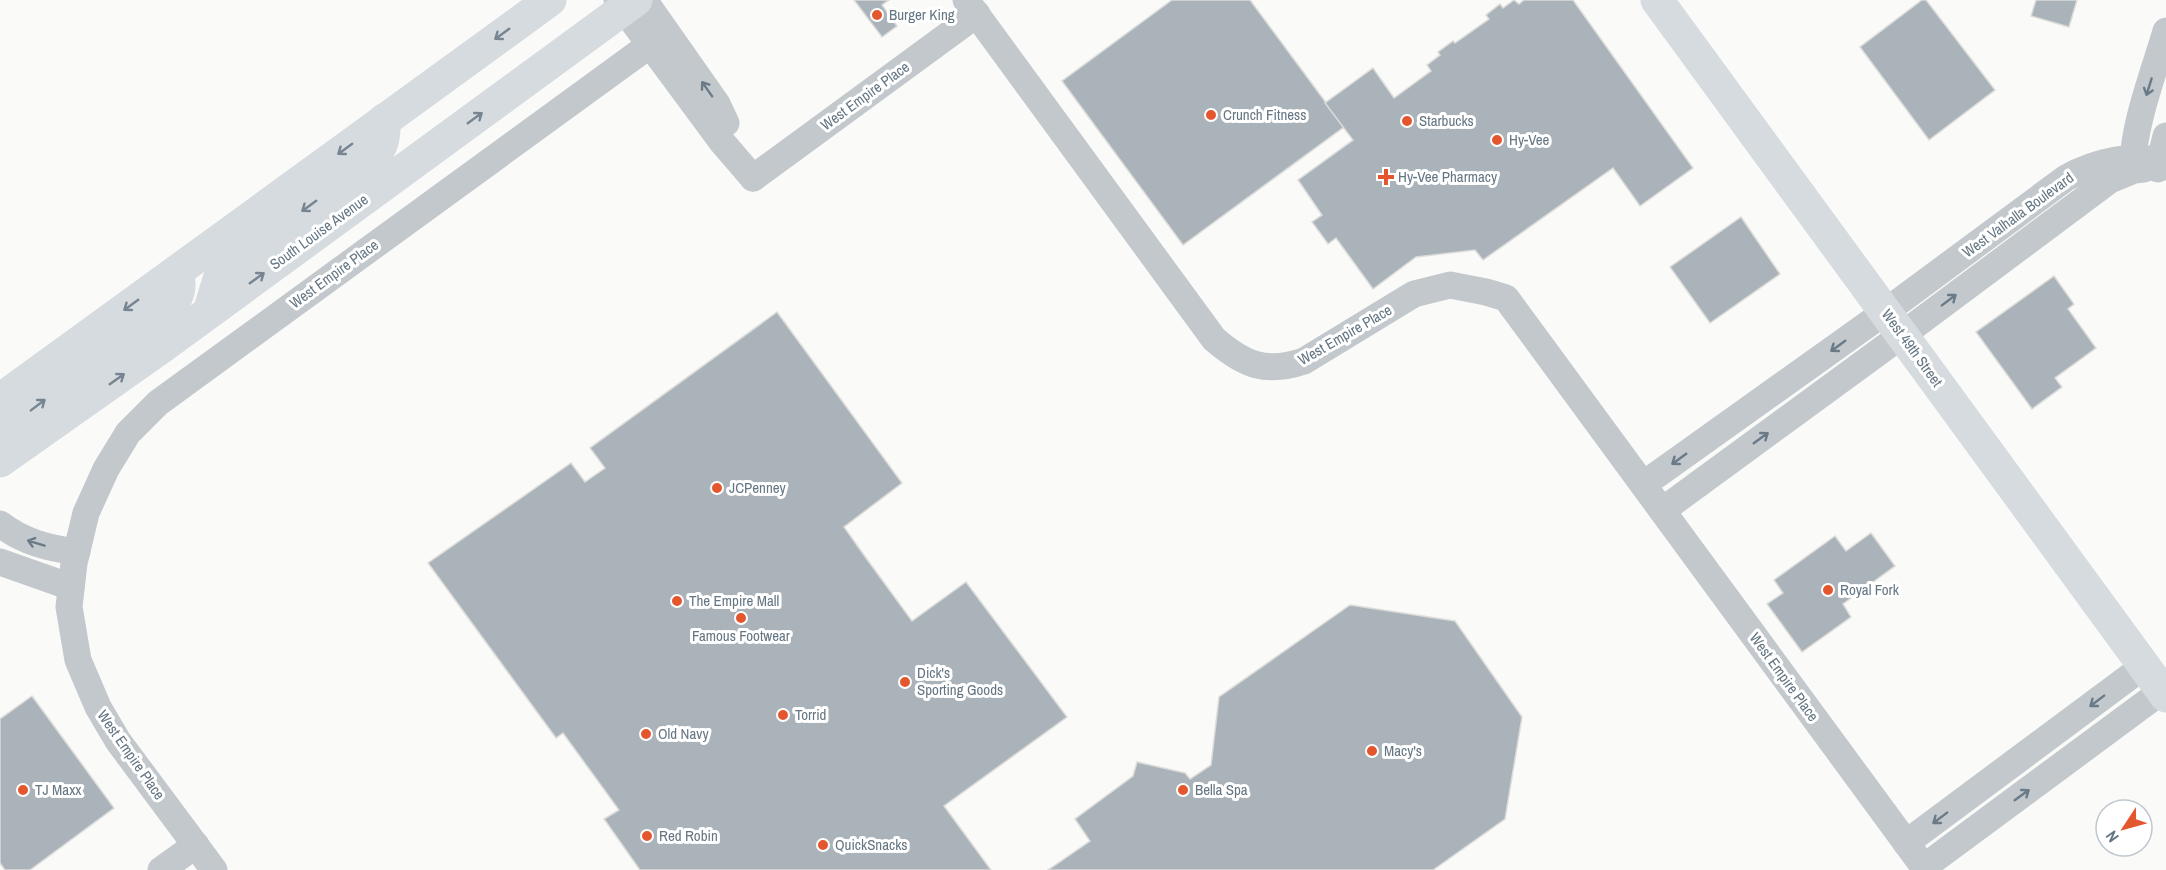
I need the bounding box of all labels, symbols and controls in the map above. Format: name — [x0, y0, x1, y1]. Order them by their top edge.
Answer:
place label: Burger King — [889, 4, 955, 25]
marker: Burger King — [870, 8, 884, 22]
one-way arrow — [495, 28, 511, 41]
street label: West Empire Place — [816, 56, 914, 135]
one-way arrow — [2143, 77, 2154, 96]
one-way arrow — [701, 81, 713, 97]
place label: Crunch Fitness — [1223, 104, 1306, 125]
marker: Crunch Fitness — [1204, 108, 1218, 122]
place label: Starbucks — [1419, 110, 1474, 131]
one-way arrow — [466, 112, 482, 124]
marker: Starbucks — [1400, 114, 1414, 128]
place label: Hy-Vee — [1509, 129, 1549, 150]
marker: Hy-Vee — [1490, 133, 1504, 147]
one-way arrow — [337, 143, 353, 155]
place label: Hy-Vee Pharmacy — [1398, 166, 1498, 187]
street label: West Valhalla Boulevard — [1958, 167, 2078, 262]
marker: Hy-Vee Pharmacy — [1379, 170, 1393, 184]
street label: South Louise Avenue — [265, 189, 372, 274]
one-way arrow — [301, 200, 317, 212]
street label: West Empire Place — [285, 234, 383, 313]
one-way arrow — [248, 271, 264, 284]
one-way arrow — [1941, 294, 1957, 307]
one-way arrow — [123, 299, 139, 311]
street label: West Empire Place — [1294, 299, 1396, 370]
street label: West 49th Street — [1877, 305, 1948, 391]
one-way arrow — [1830, 340, 1846, 352]
one-way arrow — [108, 373, 124, 385]
one-way arrow — [29, 399, 45, 411]
one-way arrow — [1752, 432, 1768, 444]
one-way arrow — [1672, 453, 1688, 466]
place label: JCPenney — [729, 477, 787, 498]
marker: JCPenney — [710, 481, 724, 495]
one-way arrow — [27, 537, 46, 548]
place label: Royal Fork — [1840, 579, 1900, 600]
marker: Royal Fork — [1821, 583, 1835, 597]
place label: The Empire Mall — [689, 590, 779, 611]
marker: The Empire Mall — [670, 594, 684, 608]
marker: Famous Footwear — [734, 611, 748, 625]
place label: Famous Footwear — [692, 625, 790, 646]
street label: West Empire Place — [1745, 628, 1824, 726]
place label: Dick's Sporting Goods — [917, 662, 1003, 700]
marker: Dick's Sporting Goods — [898, 675, 912, 689]
one-way arrow — [2089, 695, 2105, 708]
place label: Torrid — [795, 704, 826, 725]
street label: West Empire Place — [93, 706, 170, 804]
marker: Torrid — [776, 708, 790, 722]
place label: Old Navy — [658, 723, 709, 744]
marker: Old Navy — [639, 727, 653, 741]
place label: Macy's — [1384, 740, 1422, 761]
marker: Macy's — [1365, 744, 1379, 758]
place label: TJ Maxx — [35, 779, 82, 800]
place label: Bella Spa — [1195, 779, 1248, 800]
marker: TJ Maxx — [16, 783, 30, 797]
marker: Bella Spa — [1176, 783, 1190, 797]
one-way arrow — [2013, 789, 2029, 801]
north arrow — [2094, 798, 2154, 858]
one-way arrow — [1933, 811, 1949, 824]
place label: Red Robin — [659, 825, 718, 846]
text: N — [2100, 827, 2124, 847]
marker: Red Robin — [640, 829, 654, 843]
place label: QuickSnacks — [835, 834, 907, 855]
marker: QuickSnacks — [816, 838, 830, 852]

